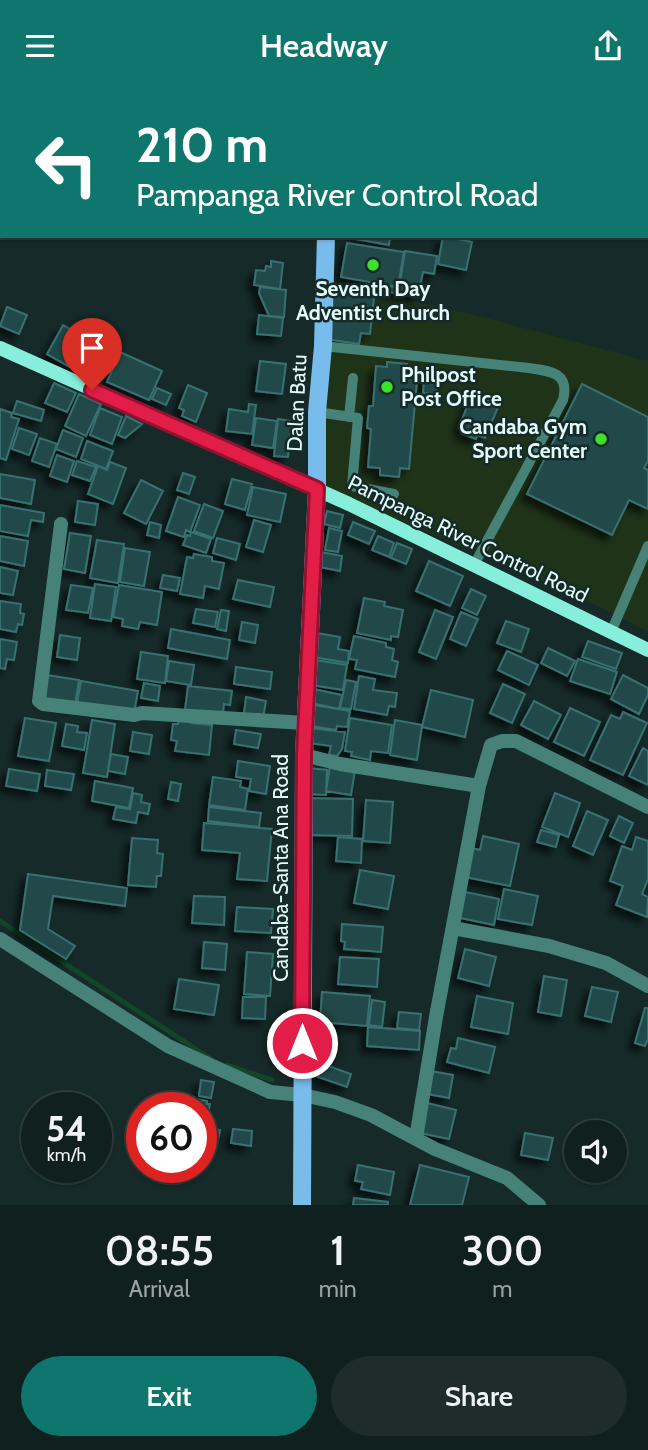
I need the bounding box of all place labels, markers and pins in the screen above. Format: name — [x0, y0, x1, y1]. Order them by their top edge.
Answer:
marker: Seventh Day Adventist Church — [365, 257, 381, 273]
place label: Seventh Day Adventist Church — [296, 276, 450, 325]
pin — [62, 318, 122, 390]
place label: Philpost Post Office — [401, 362, 502, 411]
marker: Philpost Post Office — [379, 379, 395, 395]
place label: Candaba Gym Sport Center — [459, 414, 587, 463]
marker: Candaba Gym Sport Center — [593, 431, 609, 447]

